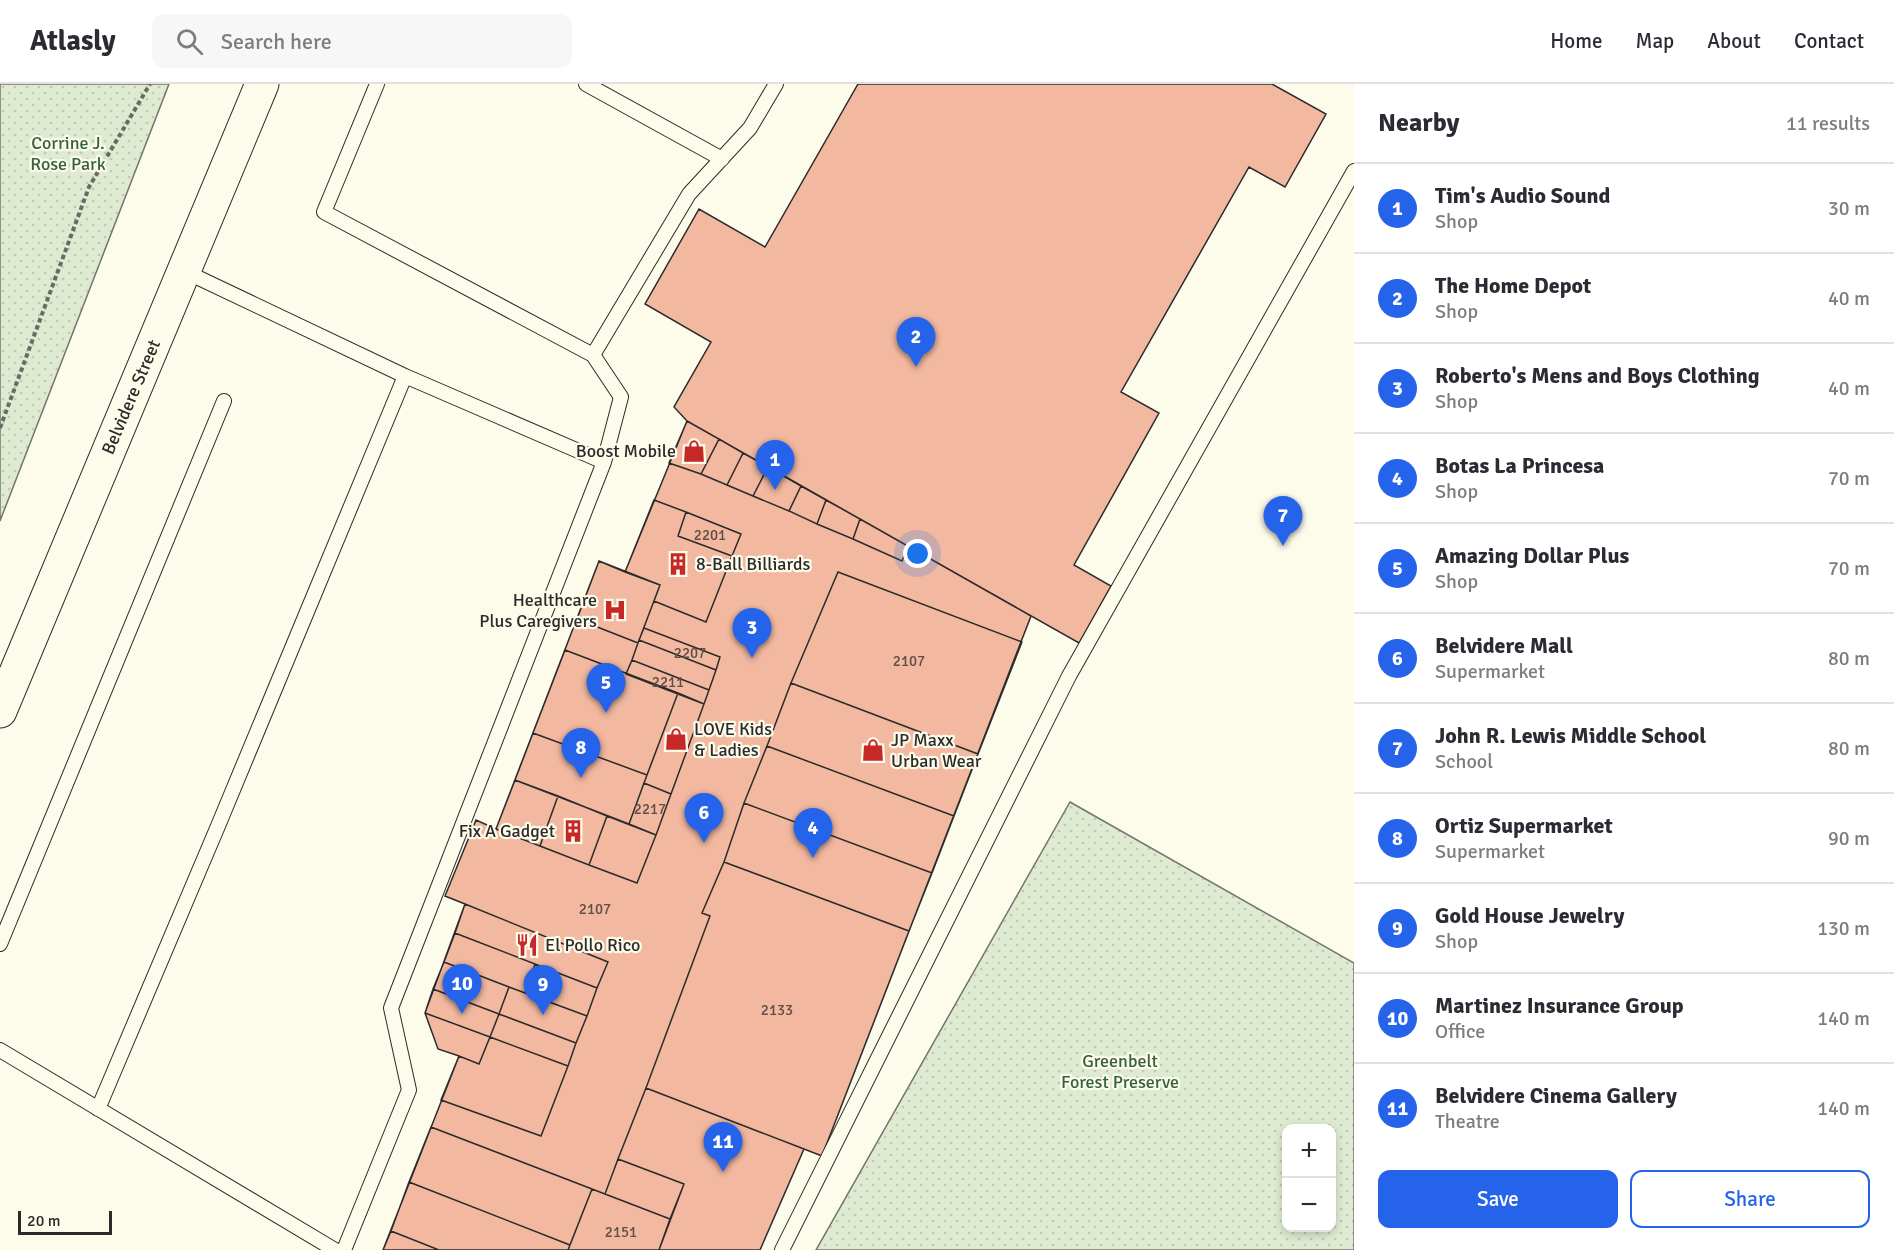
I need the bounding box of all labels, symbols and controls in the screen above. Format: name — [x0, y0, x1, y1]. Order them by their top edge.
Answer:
search box — [152, 14, 572, 68]
text: Atlasly — [30, 24, 116, 58]
icon: search — [173, 25, 206, 58]
text: Search here — [221, 28, 332, 55]
text: Home — [1550, 28, 1603, 54]
text: Map — [1636, 28, 1674, 54]
text: About — [1707, 28, 1761, 54]
text: Contact — [1794, 28, 1864, 54]
text: Nearby — [1378, 107, 1459, 139]
text: 11 results — [1786, 111, 1870, 136]
park label: Corrine J. Rose Park — [30, 132, 106, 175]
text: Tim's Audio Sound — [1435, 182, 1610, 209]
text: 1 — [1392, 196, 1403, 221]
text: 30 m — [1828, 196, 1870, 221]
text: Shop — [1435, 209, 1478, 234]
text: The Home Depot — [1435, 272, 1591, 299]
text: 2 — [1392, 286, 1403, 311]
text: 40 m — [1828, 286, 1870, 311]
text: Shop — [1435, 299, 1478, 324]
pin: 2 — [896, 318, 936, 367]
street label: Belvidere Street — [97, 336, 165, 458]
text: Roberto's Mens and Boys Clothing — [1435, 362, 1759, 389]
text: 3 — [1392, 376, 1403, 401]
text: 40 m — [1828, 376, 1870, 401]
text: Shop — [1435, 389, 1478, 414]
shop icon: Boost Mobile — [681, 438, 707, 464]
place label: Boost Mobile — [576, 440, 676, 462]
pin: 1 — [756, 440, 794, 490]
text: Botas La Princesa — [1435, 452, 1604, 479]
text: 4 — [1392, 466, 1403, 491]
text: 70 m — [1828, 466, 1870, 491]
text: Shop — [1435, 479, 1478, 504]
pin: 7 — [1264, 496, 1302, 546]
house number: 2201 — [694, 526, 726, 544]
your location — [903, 539, 932, 568]
text: Amazing Dollar Plus — [1435, 542, 1629, 569]
building icon: 8-Ball Billiards — [665, 551, 691, 577]
place label: 8-Ball Billiards — [696, 553, 810, 575]
text: 5 — [1392, 556, 1403, 581]
text: 70 m — [1828, 556, 1870, 581]
text: Shop — [1435, 569, 1478, 594]
place label: Healthcare Plus Caregivers — [479, 589, 597, 632]
hospital icon: Healthcare Plus Caregivers — [602, 597, 628, 623]
pin: 3 — [732, 608, 771, 658]
text: Belvidere Mall — [1435, 632, 1573, 659]
house number: 2207 — [674, 644, 706, 662]
text: 6 — [1392, 646, 1403, 671]
text: 80 m — [1828, 646, 1870, 671]
house number: 2107 — [893, 652, 925, 670]
text: Supermarket — [1435, 659, 1545, 684]
pin: 5 — [586, 664, 626, 713]
house number: 2211 — [652, 673, 684, 691]
place label: LOVE Kids & Ladies — [694, 718, 772, 761]
text: John R. Lewis Middle School — [1435, 722, 1706, 749]
shop icon: LOVE Kids & Ladies — [663, 726, 689, 752]
pin: 8 — [562, 728, 600, 778]
place label: JP Maxx Urban Wear — [891, 729, 982, 772]
text: 7 — [1392, 736, 1403, 761]
text: 80 m — [1828, 736, 1870, 761]
shop icon: JP Maxx Urban Wear — [860, 737, 886, 763]
text: School — [1435, 749, 1493, 774]
pin: 6 — [684, 794, 724, 843]
house number: 2217 — [634, 800, 666, 818]
pin: 4 — [794, 808, 832, 858]
text: Ortiz Supermarket — [1435, 812, 1613, 839]
building icon: Fix A Gadget — [560, 818, 586, 844]
place label: Fix A Gadget — [459, 820, 555, 842]
text: 8 — [1392, 826, 1403, 851]
text: 90 m — [1828, 826, 1870, 851]
text: Supermarket — [1435, 839, 1545, 864]
house number: 2107 — [579, 900, 611, 918]
text: Gold House Jewelry — [1435, 902, 1624, 929]
text: 9 — [1392, 916, 1403, 941]
text: 130 m — [1817, 916, 1870, 941]
text: Shop — [1435, 929, 1478, 954]
restaurant icon: El Pollo Rico — [514, 932, 540, 958]
place label: El Pollo Rico — [545, 934, 640, 956]
pin: 10 — [442, 964, 482, 1014]
pin: 9 — [524, 966, 562, 1015]
text: Martinez Insurance Group — [1435, 992, 1684, 1019]
house number: 2133 — [761, 1001, 793, 1019]
text: 10 — [1387, 1006, 1408, 1031]
text: 140 m — [1817, 1006, 1870, 1031]
text: Office — [1435, 1019, 1485, 1044]
park label: Greenbelt Forest Preserve — [1061, 1050, 1179, 1093]
text: Belvidere Cinema Gallery — [1435, 1082, 1677, 1109]
text: 11 — [1387, 1096, 1408, 1121]
text: 140 m — [1817, 1096, 1870, 1121]
text: Theatre — [1435, 1109, 1500, 1134]
pin: 11 — [704, 1122, 742, 1172]
map controls — [1282, 1124, 1336, 1232]
button: + — [1282, 1124, 1336, 1178]
button: Save — [1378, 1170, 1618, 1228]
button: Share — [1630, 1170, 1870, 1228]
button: − — [1282, 1178, 1336, 1232]
scale bar — [18, 1208, 112, 1236]
text: 20 m — [27, 1211, 61, 1231]
house number: 2151 — [605, 1223, 637, 1241]

